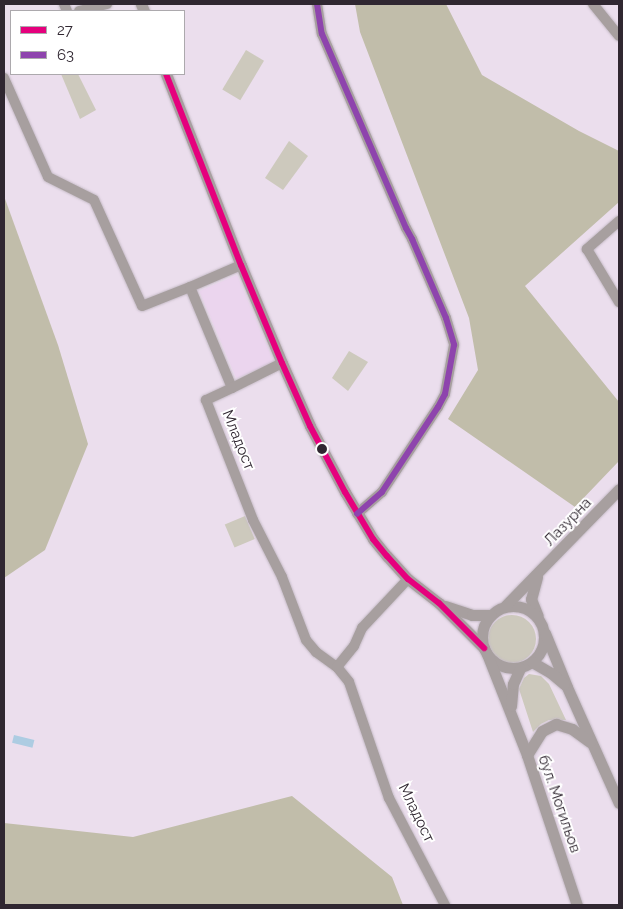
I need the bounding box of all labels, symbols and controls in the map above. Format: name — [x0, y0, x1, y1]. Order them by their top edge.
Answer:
legend — [10, 10, 185, 75]
text: 27 — [57, 21, 73, 39]
text: 63 — [57, 46, 74, 64]
street label: Младост — [218, 407, 258, 473]
unlabelled marker — [317, 444, 327, 454]
street label: Лазурна — [541, 494, 595, 550]
street label: бул. Могильов — [534, 753, 584, 855]
street label: Младост — [394, 781, 438, 845]

